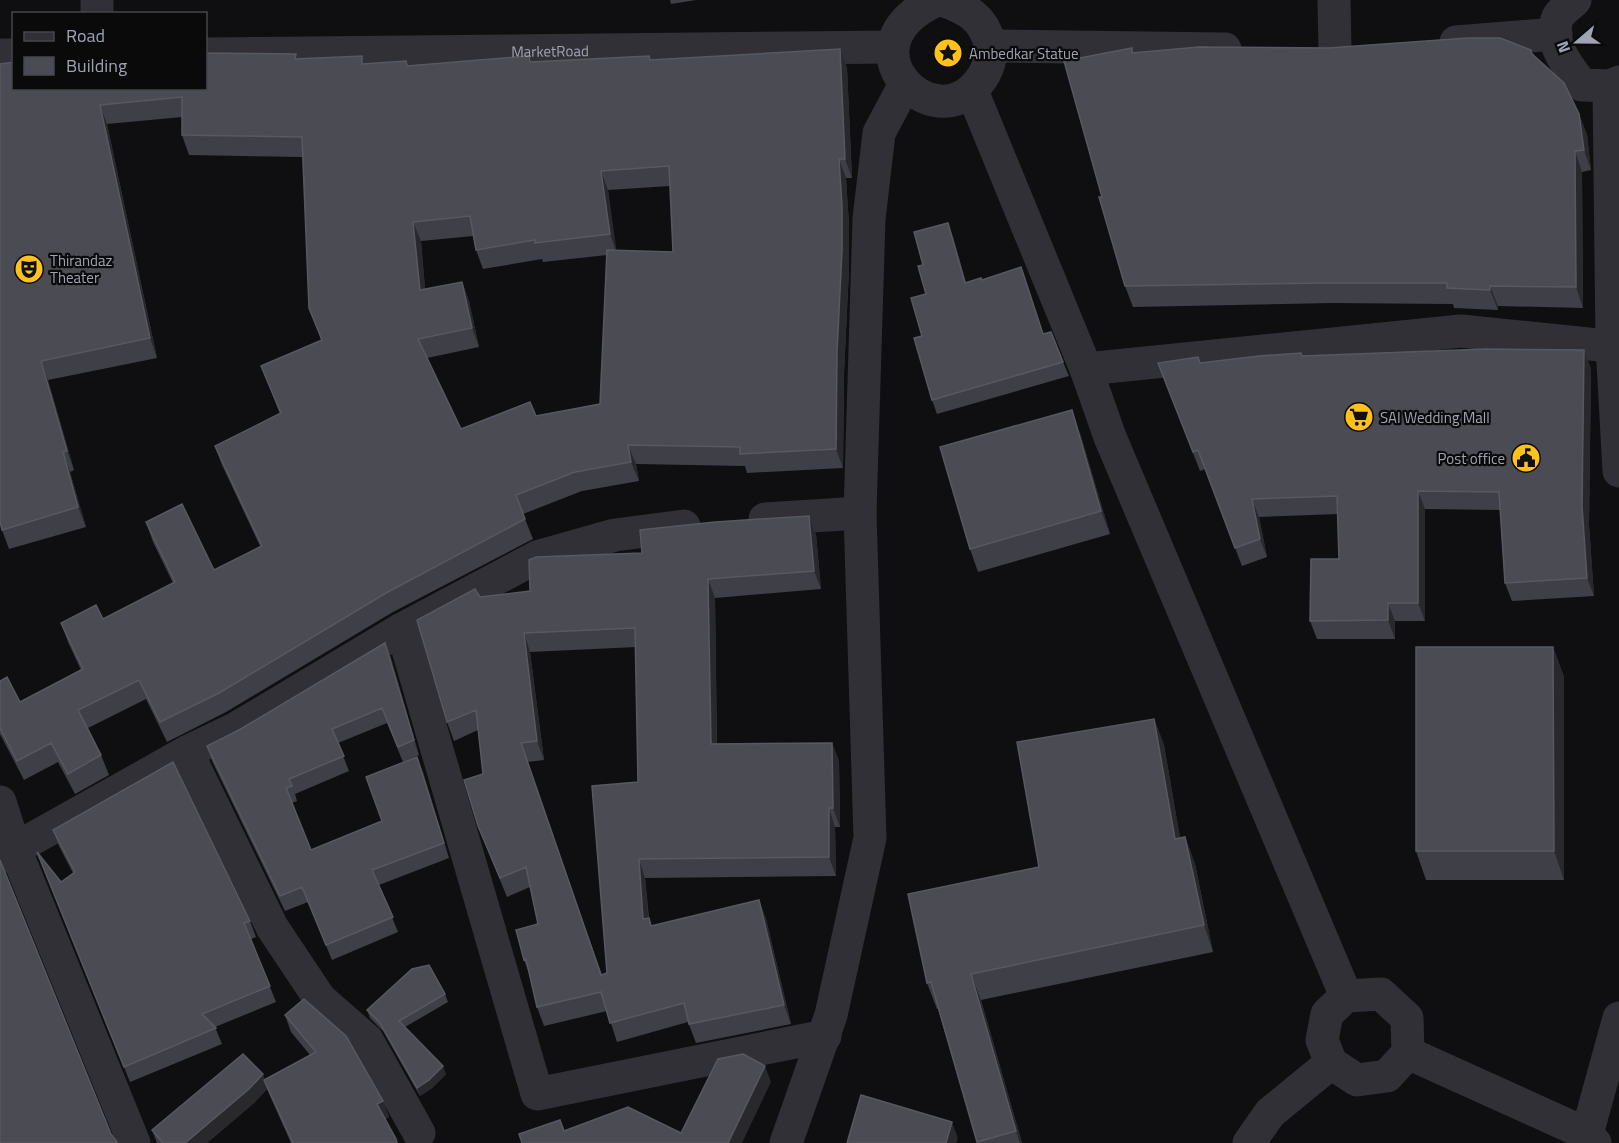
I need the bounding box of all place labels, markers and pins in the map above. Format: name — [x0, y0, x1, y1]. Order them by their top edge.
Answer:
place icon: Ambedkar Statue — [932, 37, 964, 69]
place label: Ambedkar Statue — [969, 42, 1079, 65]
place label: Thirandaz Theater — [50, 249, 112, 289]
theatre icon: Thirandaz Theater — [13, 253, 45, 285]
supermarket icon: SAI Wedding Mall — [1343, 401, 1375, 433]
place label: SAI Wedding Mall — [1380, 406, 1490, 429]
public building icon: Post office — [1510, 442, 1542, 474]
place label: Post office — [1438, 447, 1505, 470]

